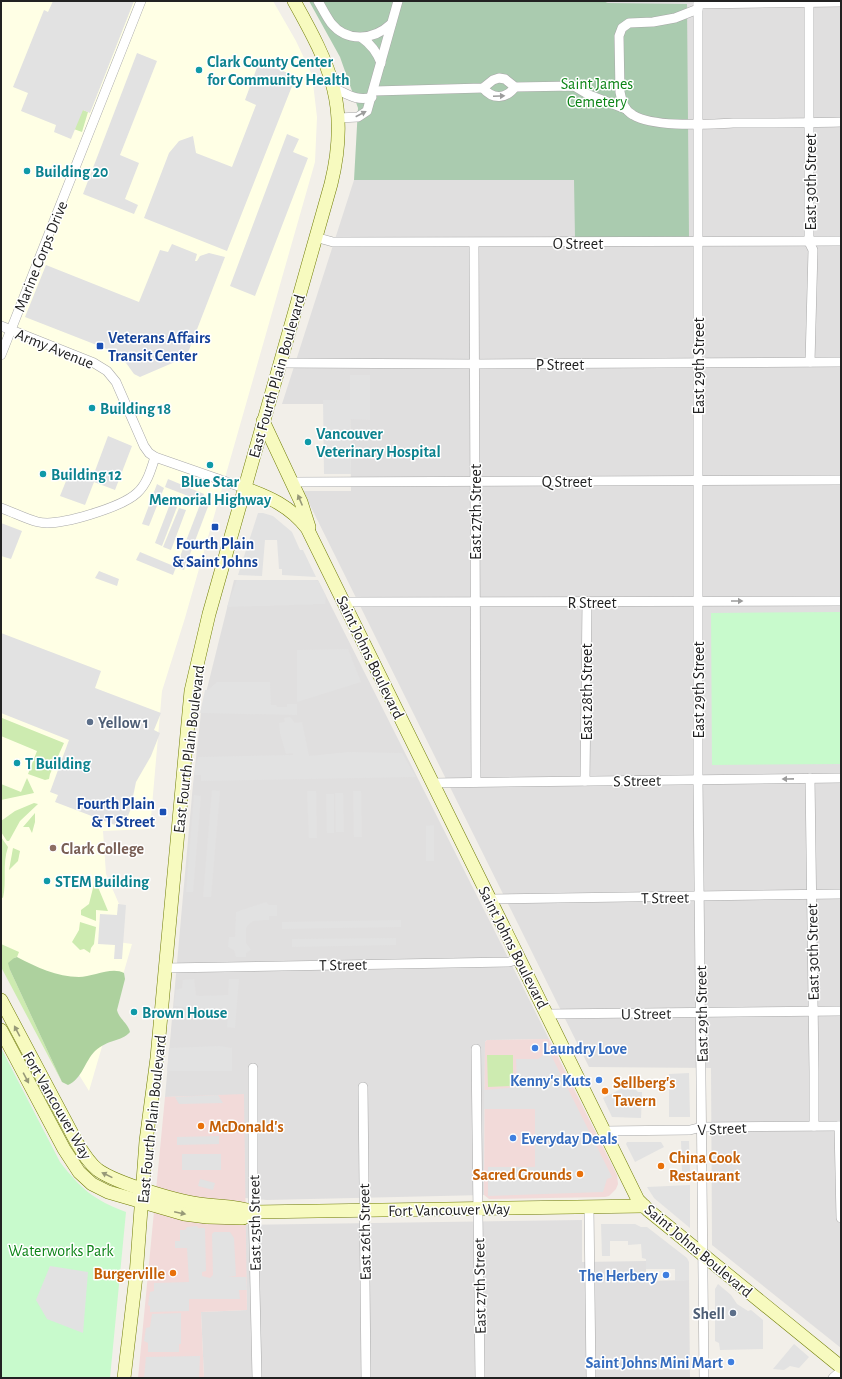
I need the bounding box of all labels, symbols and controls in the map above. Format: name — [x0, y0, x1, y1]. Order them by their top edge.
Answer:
place label: Clark County Center for Community Health — [207, 54, 350, 89]
marker: Clark County Center for Community Health — [194, 65, 204, 75]
park label: Saint James Cemetery — [561, 76, 633, 111]
one-way arrow — [493, 92, 506, 99]
one-way arrow — [355, 111, 366, 117]
street label: East 30th Street — [803, 133, 819, 231]
place label: Building 20 — [35, 164, 108, 180]
marker: Building 20 — [22, 166, 32, 176]
street label: Marine Corps Drive — [11, 199, 70, 314]
street label: O Street — [553, 236, 603, 252]
street label: East Fourth Plain Boulevard — [246, 293, 308, 460]
street label: East 29th Street — [691, 318, 707, 414]
street label: Army Avenue — [13, 326, 96, 373]
place label: Veterans Affairs Transit Center — [108, 330, 211, 364]
marker: Veterans Affairs Transit Center — [95, 341, 105, 351]
street label: P Street — [536, 357, 584, 373]
place label: Building 18 — [100, 401, 171, 417]
marker: Building 18 — [87, 403, 97, 413]
place label: Vancouver Veterinary Hospital — [316, 426, 441, 461]
marker: Vancouver Veterinary Hospital — [303, 437, 313, 447]
marker: Blue Star Memorial Highway — [205, 460, 215, 470]
street label: East 27th Street — [468, 464, 484, 560]
place label: Building 12 — [51, 467, 122, 483]
marker: Building 12 — [38, 469, 48, 479]
place label: Blue Star Memorial Highway — [149, 474, 272, 509]
street label: Q Street — [542, 474, 592, 491]
one-way arrow — [297, 494, 303, 505]
marker: Fourth Plain & Saint Johns — [210, 522, 220, 532]
place label: Fourth Plain & Saint Johns — [172, 536, 258, 570]
street label: Saint Johns Boulevard — [333, 593, 407, 722]
street label: R Street — [567, 595, 617, 611]
one-way arrow — [731, 598, 744, 604]
street label: East 29th Street — [691, 642, 707, 738]
street label: East 28th Street — [579, 643, 595, 741]
street label: East Fourth Plain Boulevard — [171, 664, 207, 834]
place label: Yellow 1 — [98, 715, 149, 731]
marker: Yellow 1 — [85, 717, 95, 727]
place label: T Building — [25, 756, 92, 772]
marker: T Building — [12, 758, 22, 768]
street label: S Street — [613, 773, 661, 789]
one-way arrow — [781, 776, 794, 782]
place label: Fourth Plain & T Street — [77, 796, 156, 830]
marker: Fourth Plain & T Street — [158, 807, 168, 817]
place label: Clark College — [61, 841, 145, 857]
marker: Clark College — [48, 843, 58, 853]
place label: STEM Building — [55, 874, 150, 890]
marker: STEM Building — [42, 876, 52, 886]
street label: Saint Johns Boulevard — [475, 884, 551, 1011]
street label: T Street — [641, 890, 689, 906]
street label: East 30th Street — [804, 903, 822, 1001]
street label: T Street — [319, 957, 367, 973]
street label: East 29th Street — [693, 965, 711, 1063]
place label: Brown House — [142, 1005, 228, 1021]
street label: U Street — [621, 1006, 671, 1022]
marker: Brown House — [129, 1007, 139, 1017]
one-way arrow — [13, 1025, 20, 1036]
street label: East Fourth Plain Boulevard — [135, 1034, 169, 1204]
place label: Laundry Love — [543, 1041, 627, 1058]
marker: Laundry Love — [530, 1043, 540, 1053]
street label: Fort Vancouver Way — [19, 1049, 95, 1163]
one-way arrow — [23, 1072, 29, 1083]
place label: Kenny's Kuts — [510, 1073, 591, 1090]
marker: Kenny's Kuts — [594, 1075, 604, 1085]
place label: Sellberg's Tavern — [613, 1075, 675, 1109]
marker: Sellberg's Tavern — [600, 1086, 610, 1096]
place label: McDonald's — [209, 1119, 284, 1135]
street label: V Street — [697, 1120, 747, 1138]
marker: McDonald's — [196, 1121, 206, 1131]
place label: Everyday Deals — [521, 1131, 618, 1148]
marker: Everyday Deals — [508, 1133, 518, 1143]
place label: China Cook Restaurant — [669, 1150, 740, 1184]
marker: China Cook Restaurant — [656, 1161, 666, 1171]
place label: Sacred Grounds — [473, 1167, 572, 1183]
marker: Sacred Grounds — [575, 1169, 585, 1179]
one-way arrow — [101, 1171, 113, 1178]
street label: East 25th Street — [246, 1175, 264, 1271]
street label: East 26th Street — [356, 1183, 374, 1281]
street label: Fort Vancouver Way — [388, 1201, 510, 1220]
street label: Saint Johns Boulevard — [642, 1201, 755, 1300]
one-way arrow — [174, 1211, 186, 1217]
street label: East 27th Street — [471, 1238, 489, 1334]
park label: Waterworks Park — [8, 1243, 114, 1259]
place label: Burgerville — [94, 1266, 165, 1282]
marker: Burgerville — [168, 1268, 178, 1278]
place label: The Herbery — [579, 1268, 659, 1285]
marker: The Herbery — [661, 1270, 671, 1280]
place label: Shell — [693, 1306, 725, 1322]
marker: Shell — [728, 1308, 738, 1318]
place label: Saint Johns Mini Mart — [586, 1355, 724, 1371]
marker: Saint Johns Mini Mart — [726, 1357, 736, 1367]

